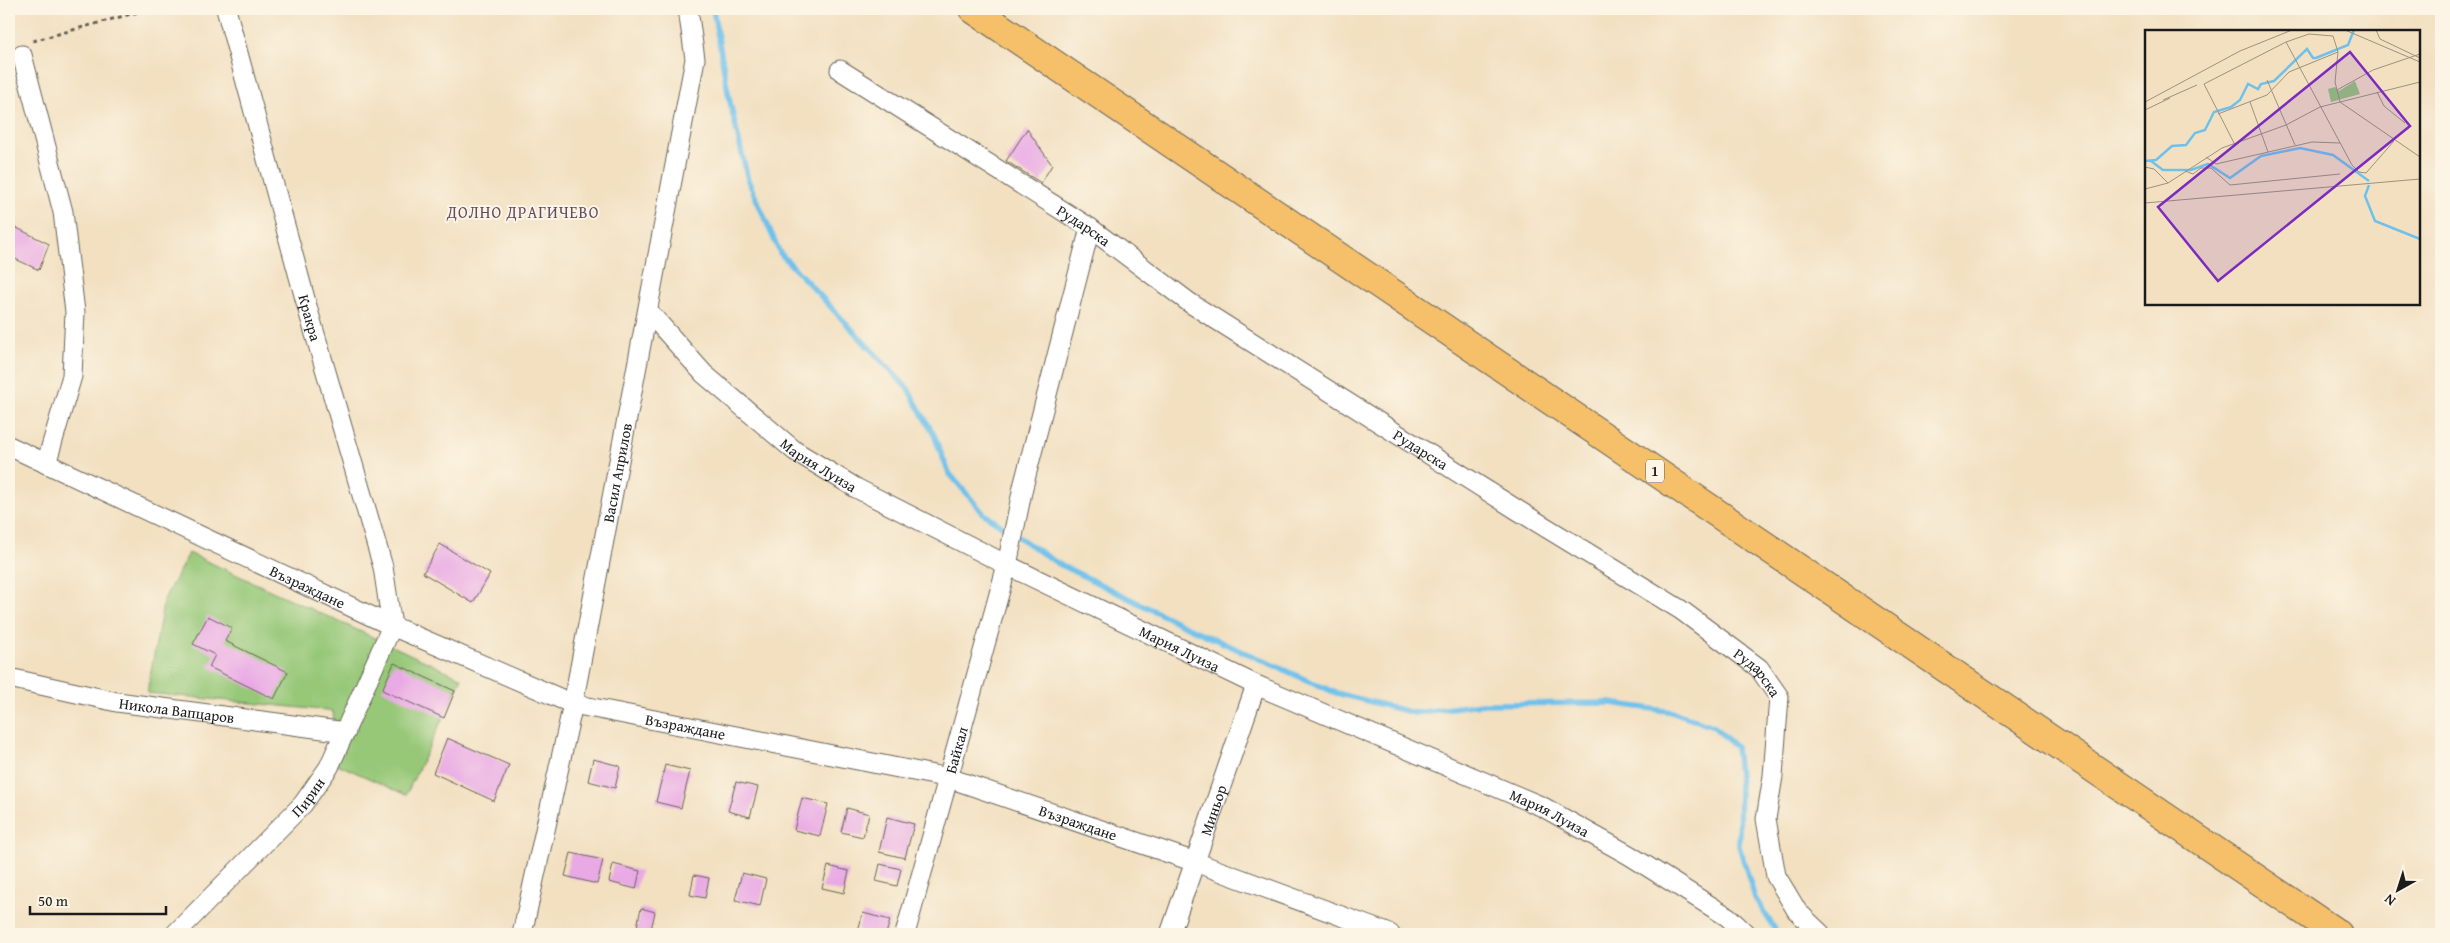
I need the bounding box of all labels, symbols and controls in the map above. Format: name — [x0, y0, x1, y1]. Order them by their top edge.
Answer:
inset map — [2145, 30, 2420, 305]
street label: Рударска — [1053, 199, 1116, 251]
district label: ДОЛНО ДРАГИЧЕВО — [446, 200, 599, 224]
street label: Кракра — [294, 292, 327, 344]
street label: Васил Априлов — [597, 421, 636, 524]
street label: Рударска — [1390, 424, 1453, 475]
street label: Мария Луиза — [776, 433, 862, 497]
road number: 1 — [1646, 460, 1664, 482]
street label: Възраждане — [266, 560, 349, 613]
street label: Мария Луиза — [1136, 620, 1224, 677]
street label: Рударска — [1730, 643, 1786, 701]
street label: Никола Вапцаров — [118, 692, 236, 728]
street label: Възраждане — [644, 708, 727, 744]
street label: Байкал — [939, 724, 972, 776]
street label: Пирин — [286, 773, 329, 821]
street label: Миньор — [1194, 782, 1231, 838]
street label: Мария Луиза — [1507, 784, 1594, 842]
street label: Възраждане — [1036, 799, 1120, 845]
north arrow — [2372, 866, 2422, 916]
scale bar — [30, 883, 166, 915]
text: N — [2379, 889, 2400, 911]
text: 50 m — [38, 890, 69, 911]

